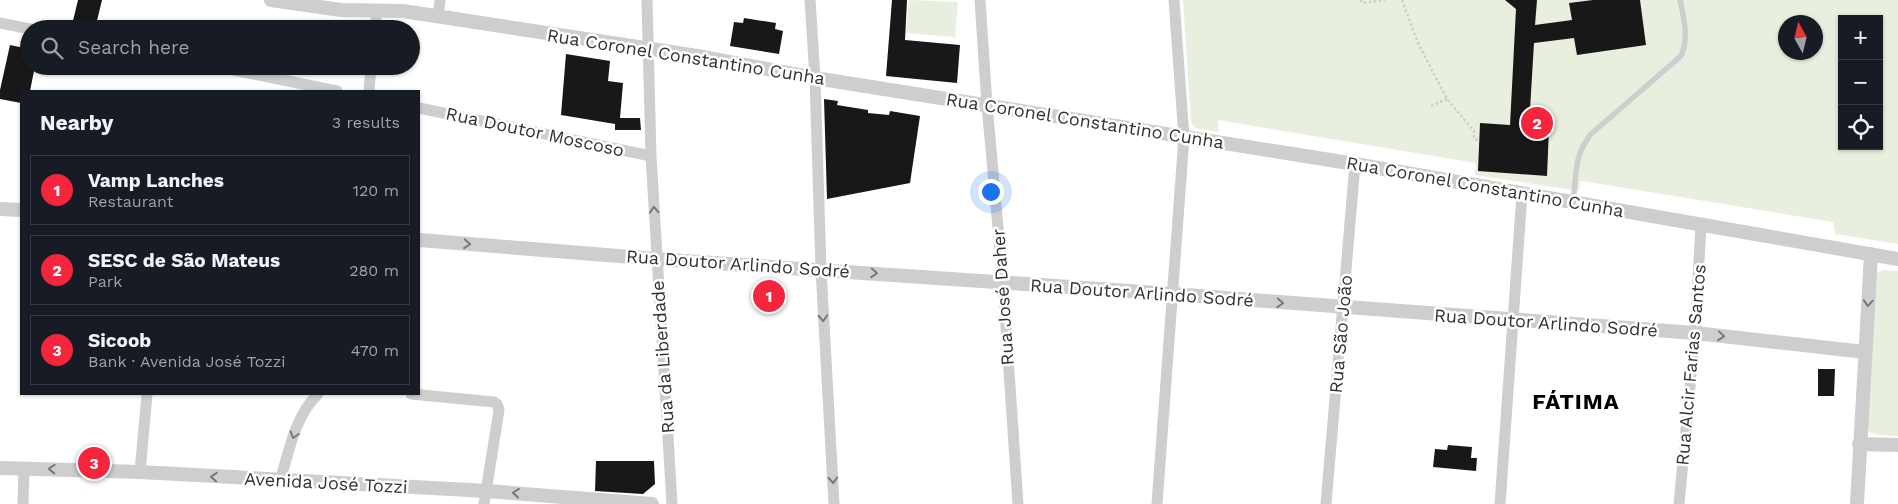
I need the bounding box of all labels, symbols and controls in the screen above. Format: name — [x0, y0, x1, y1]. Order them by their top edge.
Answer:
north arrow — [1778, 15, 1823, 60]
map controls — [1838, 15, 1883, 150]
button: + — [1838, 15, 1883, 60]
search box — [20, 20, 420, 75]
street label: Rua Coronel Constantino Cunha — [546, 24, 827, 89]
icon: search — [38, 34, 66, 62]
text: Search here — [78, 36, 189, 59]
button: − — [1838, 60, 1883, 105]
street label: Rua Coronel Constantino Cunha — [945, 88, 1226, 153]
street label: Rua Doutor Moscoso — [444, 102, 626, 161]
pin: 2 — [1521, 104, 1553, 142]
button: locate — [1838, 105, 1883, 150]
text: Nearby — [40, 110, 113, 135]
text: 3 results — [332, 113, 400, 132]
street label: Rua Coronel Constantino Cunha — [1345, 152, 1625, 221]
text: Vamp Lanches — [88, 169, 224, 192]
your location — [978, 179, 1004, 205]
text: 1 — [54, 181, 60, 200]
text: 120 m — [353, 181, 399, 200]
text: Restaurant — [88, 192, 174, 211]
one-way arrow — [648, 206, 659, 214]
street label: Rua José Daher — [987, 228, 1018, 366]
one-way arrow — [464, 238, 472, 249]
street label: Rua Doutor Arlindo Sodré — [625, 245, 851, 282]
text: SESC de São Mateus — [88, 249, 280, 272]
text: 2 — [52, 261, 62, 280]
text: 280 m — [349, 261, 399, 280]
street label: Rua Alcir Farias Santos — [1671, 263, 1710, 466]
one-way arrow — [870, 268, 878, 279]
text: Park — [88, 272, 122, 291]
street label: Rua Doutor Arlindo Sodré — [1029, 274, 1255, 311]
street label: Rua São João — [1325, 274, 1356, 394]
pin: 1 — [753, 277, 785, 315]
street label: Rua da Liberdade — [647, 280, 678, 434]
one-way arrow — [1276, 297, 1284, 308]
one-way arrow — [1863, 299, 1874, 307]
street label: Rua Doutor Arlindo Sodré — [1433, 304, 1659, 341]
one-way arrow — [818, 314, 829, 322]
text: Sicoob — [88, 329, 151, 352]
one-way arrow — [1718, 330, 1726, 341]
text: 3 — [52, 341, 62, 360]
text: 470 m — [351, 341, 399, 360]
text: Bank · Avenida José Tozzi — [88, 352, 286, 371]
district label: FÁTIMA — [1532, 389, 1620, 414]
one-way arrow — [290, 430, 300, 439]
pin: 3 — [78, 444, 110, 482]
one-way arrow — [47, 464, 55, 475]
street label: Avenida José Tozzi — [244, 468, 408, 497]
one-way arrow — [210, 471, 218, 482]
one-way arrow — [827, 476, 838, 484]
one-way arrow — [512, 488, 520, 499]

